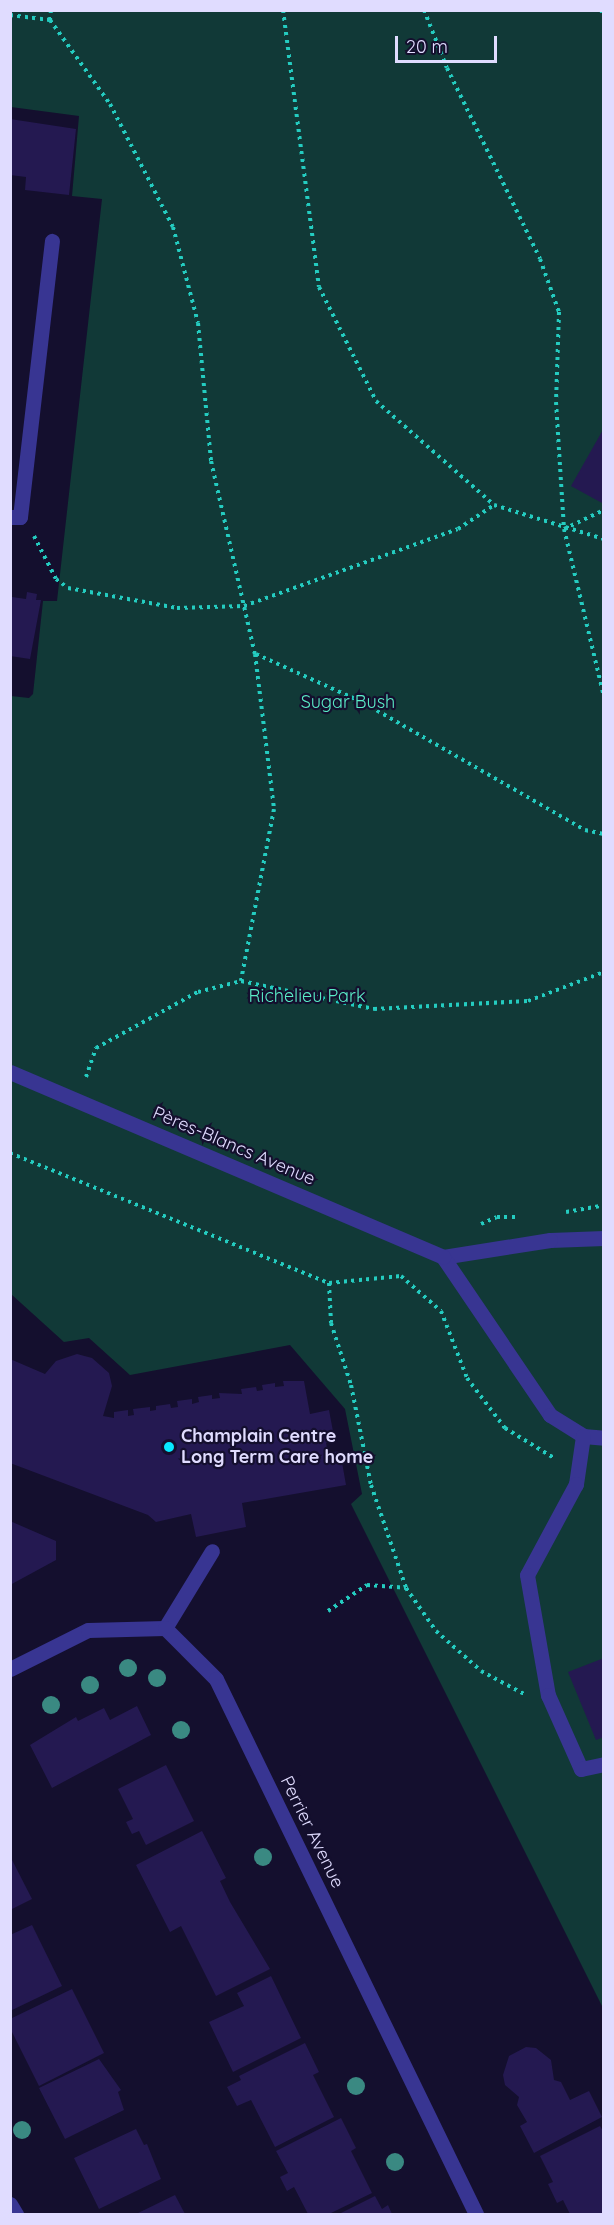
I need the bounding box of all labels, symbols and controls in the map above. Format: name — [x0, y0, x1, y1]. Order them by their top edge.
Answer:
scale bar — [398, 24, 500, 62]
text: 20 m — [406, 35, 448, 58]
park label: Sugar Bush — [301, 691, 395, 713]
park label: Richelieu Park — [248, 985, 366, 1007]
street label: Pères-Blancs Avenue — [150, 1102, 318, 1190]
place label: Champlain Centre Long Term Care home — [181, 1426, 373, 1468]
marker: Champlain Centre Long Term Care home — [162, 1440, 176, 1454]
street label: Perrier Avenue — [276, 1772, 348, 1892]

